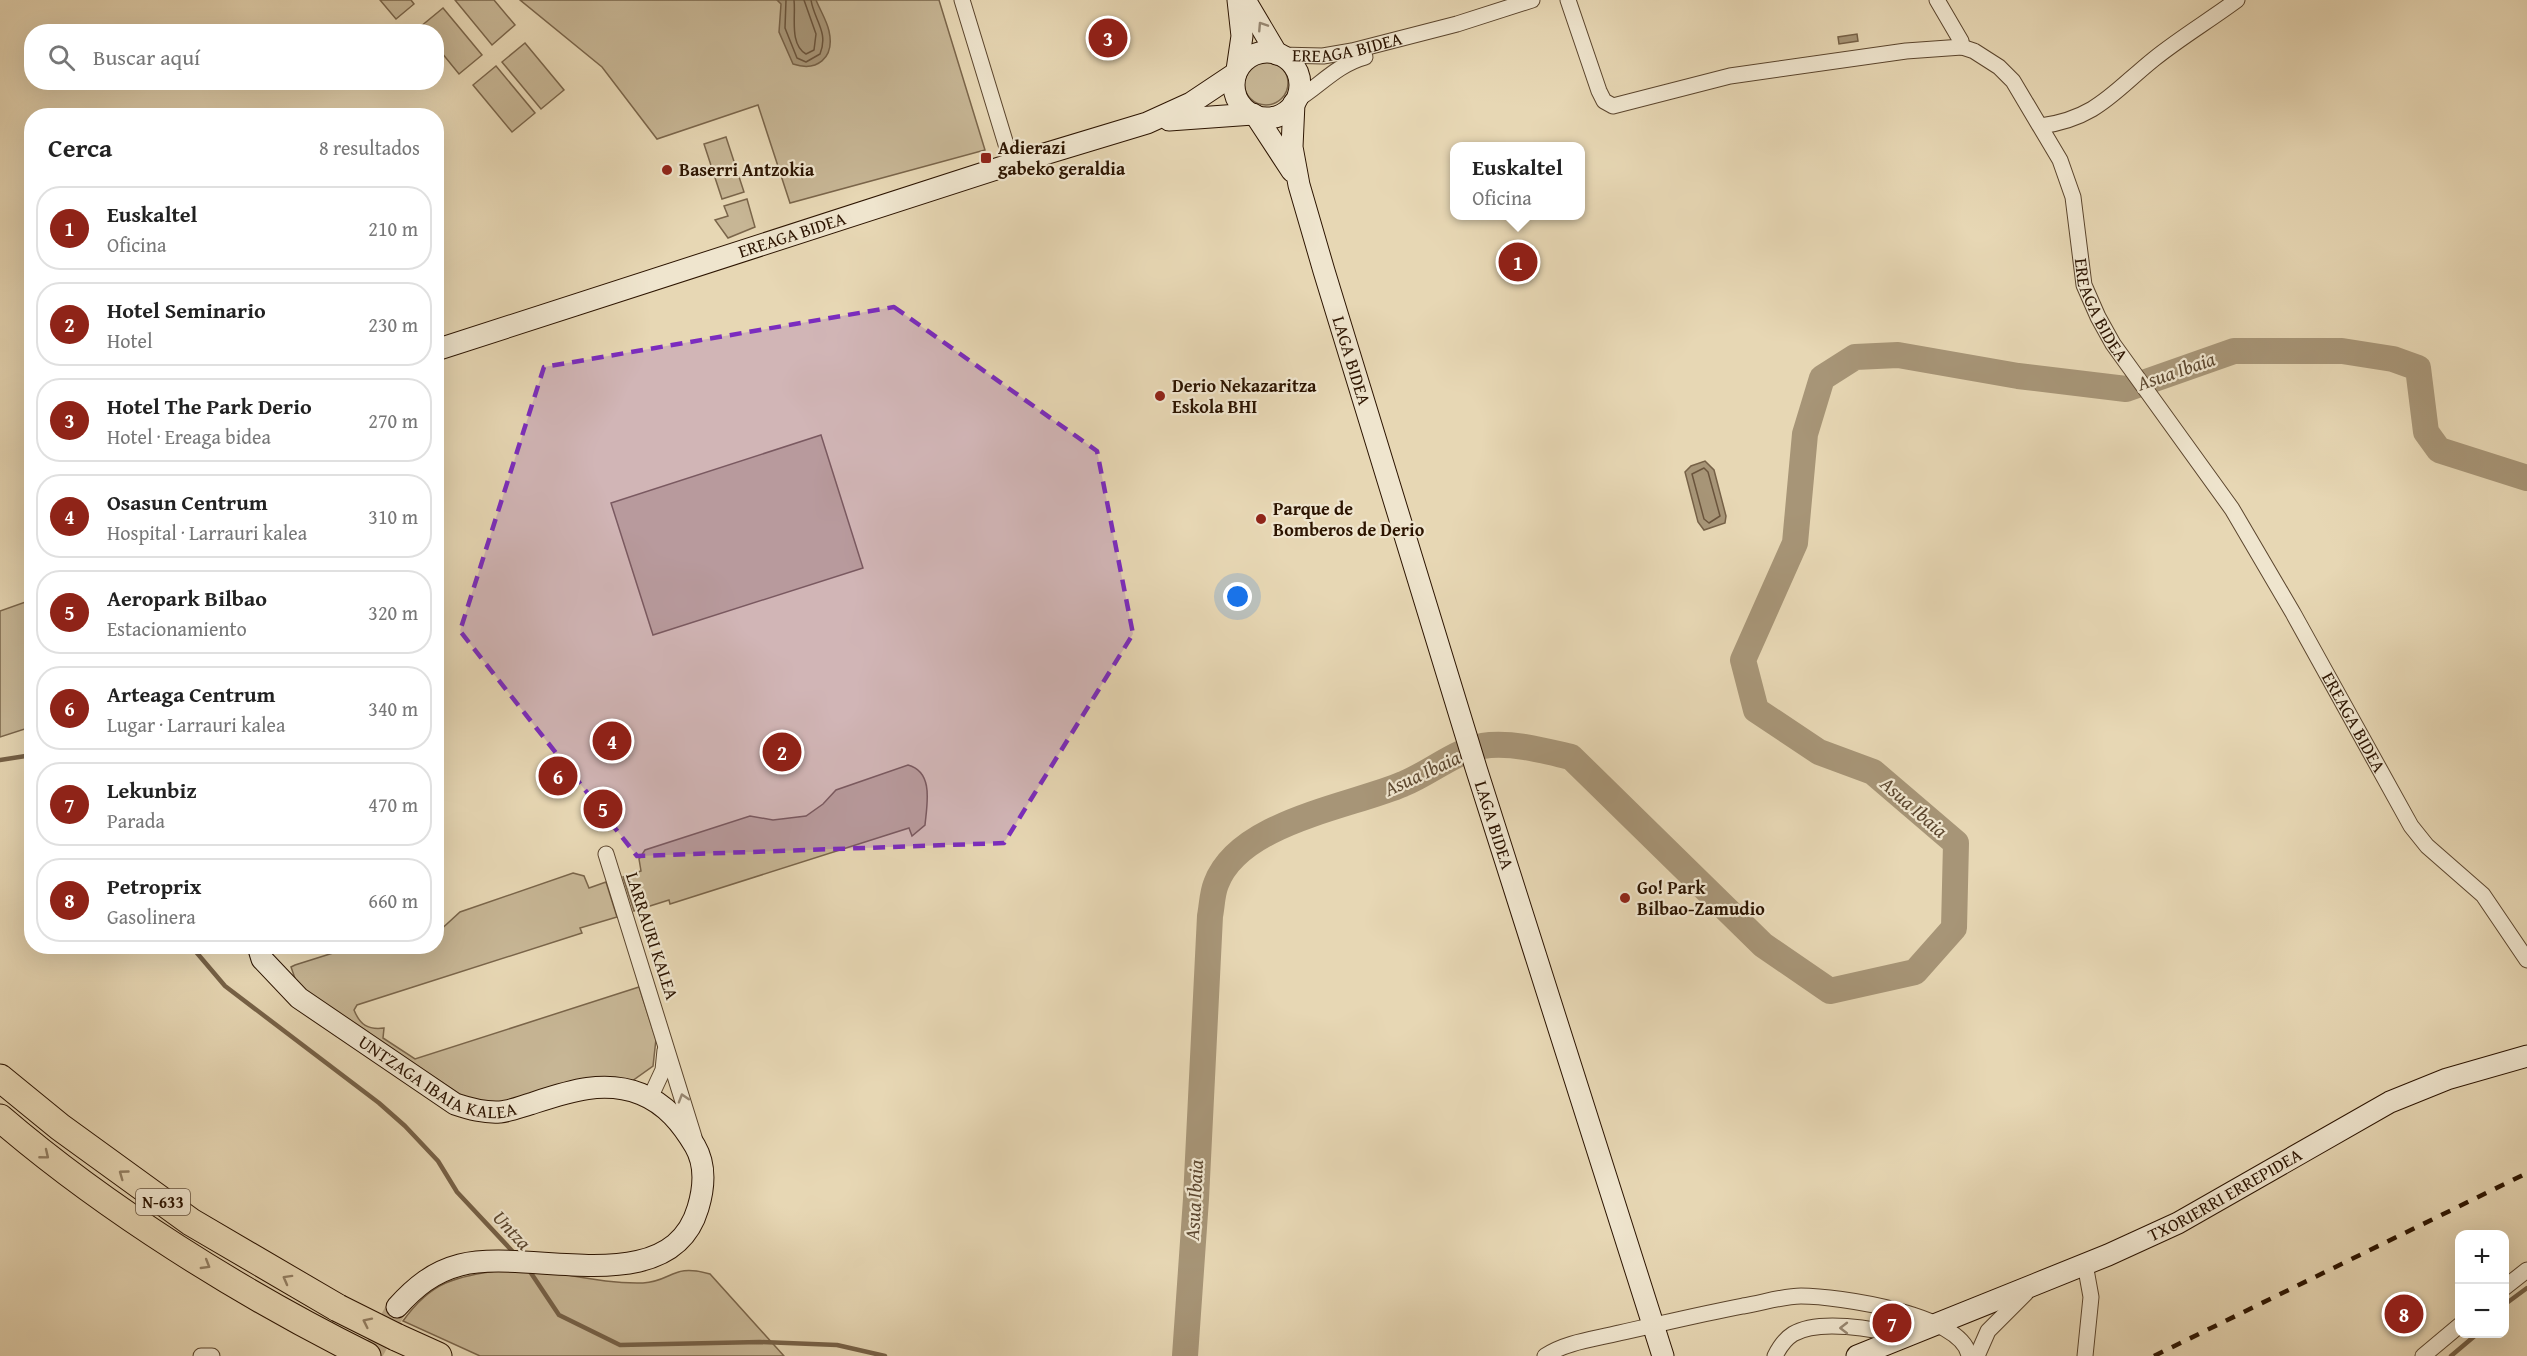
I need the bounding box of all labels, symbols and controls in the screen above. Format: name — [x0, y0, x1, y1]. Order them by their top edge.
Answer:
pin: 3 — [1088, 15, 1128, 60]
one-way arrow — [1258, 22, 1269, 33]
search box — [24, 24, 444, 90]
street label: EREAGA BIDEA — [1292, 25, 1405, 69]
icon: search — [45, 41, 78, 74]
text: Buscar aquí — [93, 41, 200, 73]
text: Cerca — [48, 128, 112, 167]
text: 8 resultados — [319, 133, 420, 162]
place label: Adierazi gabeko geraldia — [998, 134, 1126, 182]
popup — [1450, 142, 1585, 220]
marker: Adierazi gabeko geraldia — [979, 151, 993, 165]
text: Euskaltel — [1472, 151, 1563, 183]
place label: Baserri Antzokia — [679, 156, 815, 183]
marker: Baserri Antzokia — [660, 163, 674, 177]
text: Oficina — [1472, 183, 1532, 212]
text: Euskaltel — [107, 198, 197, 230]
street label: EREAGA BIDEA — [735, 205, 849, 265]
text: 1 — [64, 214, 75, 243]
text: 210 m — [368, 214, 418, 243]
text: Oficina — [107, 230, 166, 259]
pin: 1 — [1498, 240, 1538, 284]
street label: EREAGA BIDEA — [2068, 256, 2135, 367]
text: Hotel Seminario — [107, 294, 266, 326]
text: 2 — [64, 310, 75, 339]
text: 230 m — [368, 310, 418, 339]
street label: LAGA BIDEA — [1326, 313, 1378, 408]
text: Hotel — [107, 326, 153, 355]
water label: Asua Ibaia — [2132, 343, 2220, 398]
place label: Derio Nekazaritza Eskola BHI — [1172, 372, 1317, 420]
marker: Derio Nekazaritza Eskola BHI — [1153, 389, 1167, 403]
text: Hotel The Park Derio — [107, 390, 312, 422]
text: 3 — [64, 406, 75, 435]
text: 270 m — [368, 406, 418, 435]
text: Hotel · Ereaga bidea — [107, 422, 271, 451]
text: Osasun Centrum — [107, 486, 268, 518]
place label: Parque de Bomberos de Derio — [1273, 495, 1425, 543]
text: 4 — [64, 502, 75, 531]
text: 310 m — [368, 502, 418, 531]
marker: Parque de Bomberos de Derio — [1254, 512, 1268, 526]
text: Hospital · Larrauri kalea — [107, 518, 307, 547]
text: Aeropark Bilbao — [107, 582, 267, 614]
your location — [1223, 582, 1252, 611]
text: 5 — [64, 598, 75, 627]
text: 320 m — [368, 598, 418, 627]
text: Estacionamiento — [107, 614, 247, 643]
street label: EREAGA BIDEA — [2315, 667, 2393, 777]
text: Arteaga Centrum — [107, 678, 275, 710]
text: 6 — [64, 694, 75, 723]
text: 340 m — [368, 694, 418, 723]
text: Lugar · Larrauri kalea — [107, 710, 285, 739]
pin: 4 — [592, 718, 632, 764]
pin: 2 — [762, 730, 802, 774]
water label: Asua Ibaia — [1378, 742, 1465, 803]
pin: 6 — [538, 754, 578, 798]
water label: Asua Ibaia — [1874, 768, 1955, 845]
text: Lekunbiz — [107, 774, 197, 806]
street label: LAGA BIDEA — [1468, 777, 1521, 873]
pin: 5 — [584, 786, 622, 832]
text: 7 — [64, 790, 75, 819]
text: 470 m — [368, 790, 418, 819]
text: Parada — [107, 806, 165, 835]
street label: LARRAURI KALEA — [619, 869, 686, 1003]
text: Petroprix — [107, 870, 201, 902]
place label: Go! Park Bilbao-Zamudio — [1637, 874, 1765, 922]
text: 8 — [64, 886, 75, 915]
text: 660 m — [368, 886, 418, 915]
marker: Go! Park Bilbao-Zamudio — [1618, 891, 1632, 905]
text: Gasolinera — [107, 902, 196, 931]
street label: UNTZAGA IBAIA KALEA — [353, 1028, 520, 1125]
one-way arrow — [678, 1093, 690, 1104]
street label: TXORIERRI ERREPIDEA — [2143, 1141, 2307, 1248]
one-way arrow — [39, 1147, 50, 1158]
water label: Asua Ibaia — [1177, 1158, 1210, 1242]
one-way arrow — [119, 1171, 130, 1182]
road number: N-633 — [136, 1189, 190, 1215]
water label: Untza — [486, 1203, 539, 1257]
map controls — [2455, 1230, 2509, 1338]
button: + — [2455, 1230, 2509, 1284]
one-way arrow — [200, 1257, 210, 1269]
one-way arrow — [283, 1275, 294, 1287]
button: − — [2455, 1284, 2509, 1338]
pin: 8 — [2384, 1292, 2424, 1336]
pin: 7 — [1872, 1300, 1912, 1346]
one-way arrow — [363, 1318, 374, 1330]
one-way arrow — [1839, 1322, 1848, 1334]

